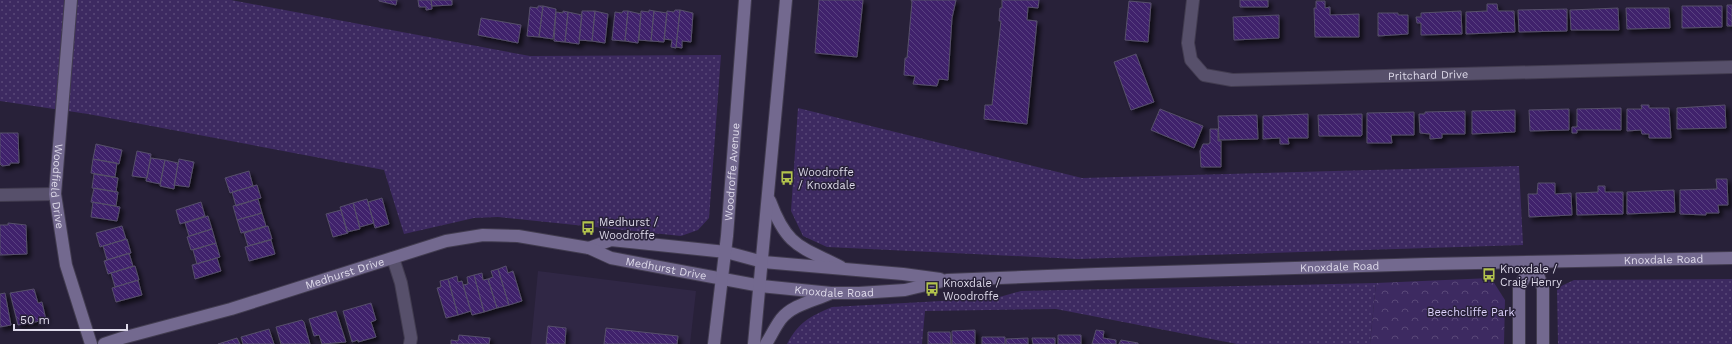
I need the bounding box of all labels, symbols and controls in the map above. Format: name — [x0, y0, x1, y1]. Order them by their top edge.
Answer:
street label: Pritchard Drive — [1388, 67, 1468, 82]
street label: Woodroffe Avenue — [722, 122, 742, 221]
street label: Woodfield Drive — [48, 143, 67, 230]
place label: Woodroffe / Knoxdale — [798, 166, 855, 192]
bus stop icon: Woodroffe / Knoxdale — [779, 170, 795, 186]
place label: Medhurst / Woodroffe — [599, 216, 659, 242]
bus stop icon: Medhurst / Woodroffe — [580, 220, 596, 236]
street label: Knoxdale Road — [1624, 252, 1703, 267]
street label: Medhurst Drive — [304, 254, 386, 292]
street label: Medhurst Drive — [625, 254, 708, 282]
street label: Knoxdale Road — [1300, 259, 1380, 274]
place label: Knoxdale / Craig Henry — [1500, 263, 1562, 289]
bus stop icon: Knoxdale / Craig Henry — [1481, 267, 1497, 283]
place label: Knoxdale / Woodroffe — [943, 277, 1001, 303]
bus stop icon: Knoxdale / Woodroffe — [924, 281, 940, 297]
street label: Knoxdale Road — [794, 283, 874, 300]
scale bar — [14, 306, 127, 332]
park label: Beechcliffe Park — [1427, 306, 1515, 319]
text: 50 m — [20, 313, 50, 327]

